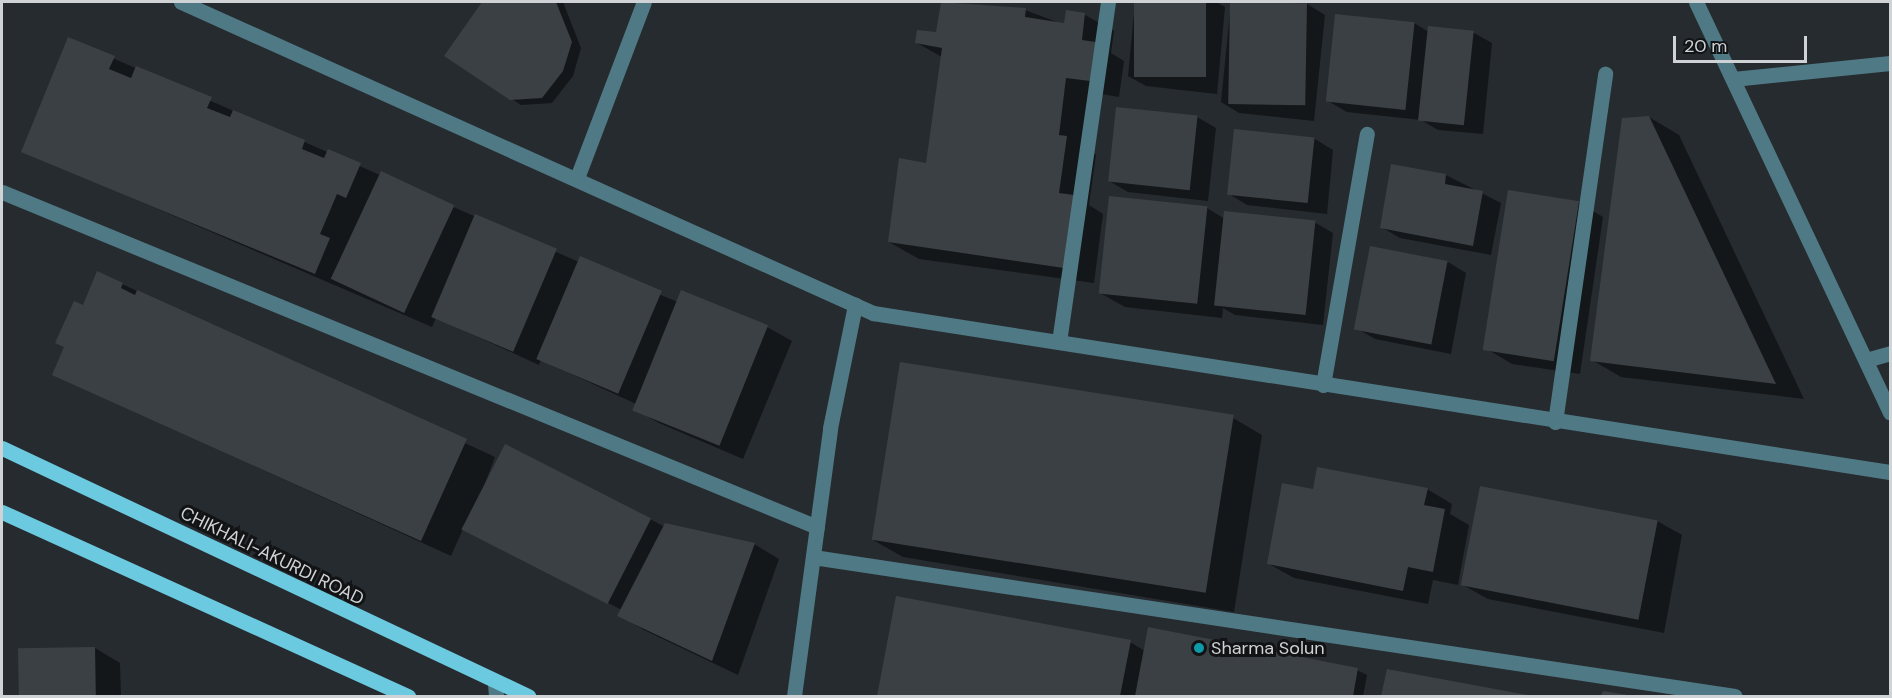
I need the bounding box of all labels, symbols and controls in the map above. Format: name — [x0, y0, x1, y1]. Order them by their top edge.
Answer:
scale bar — [1676, 24, 1810, 62]
text: 20 m — [1684, 34, 1727, 58]
street label: CHIKHALI-AKURDI ROAD — [177, 502, 367, 610]
place label: Sharma Solun — [1211, 637, 1325, 659]
marker: Sharma Solun — [1192, 641, 1206, 655]

